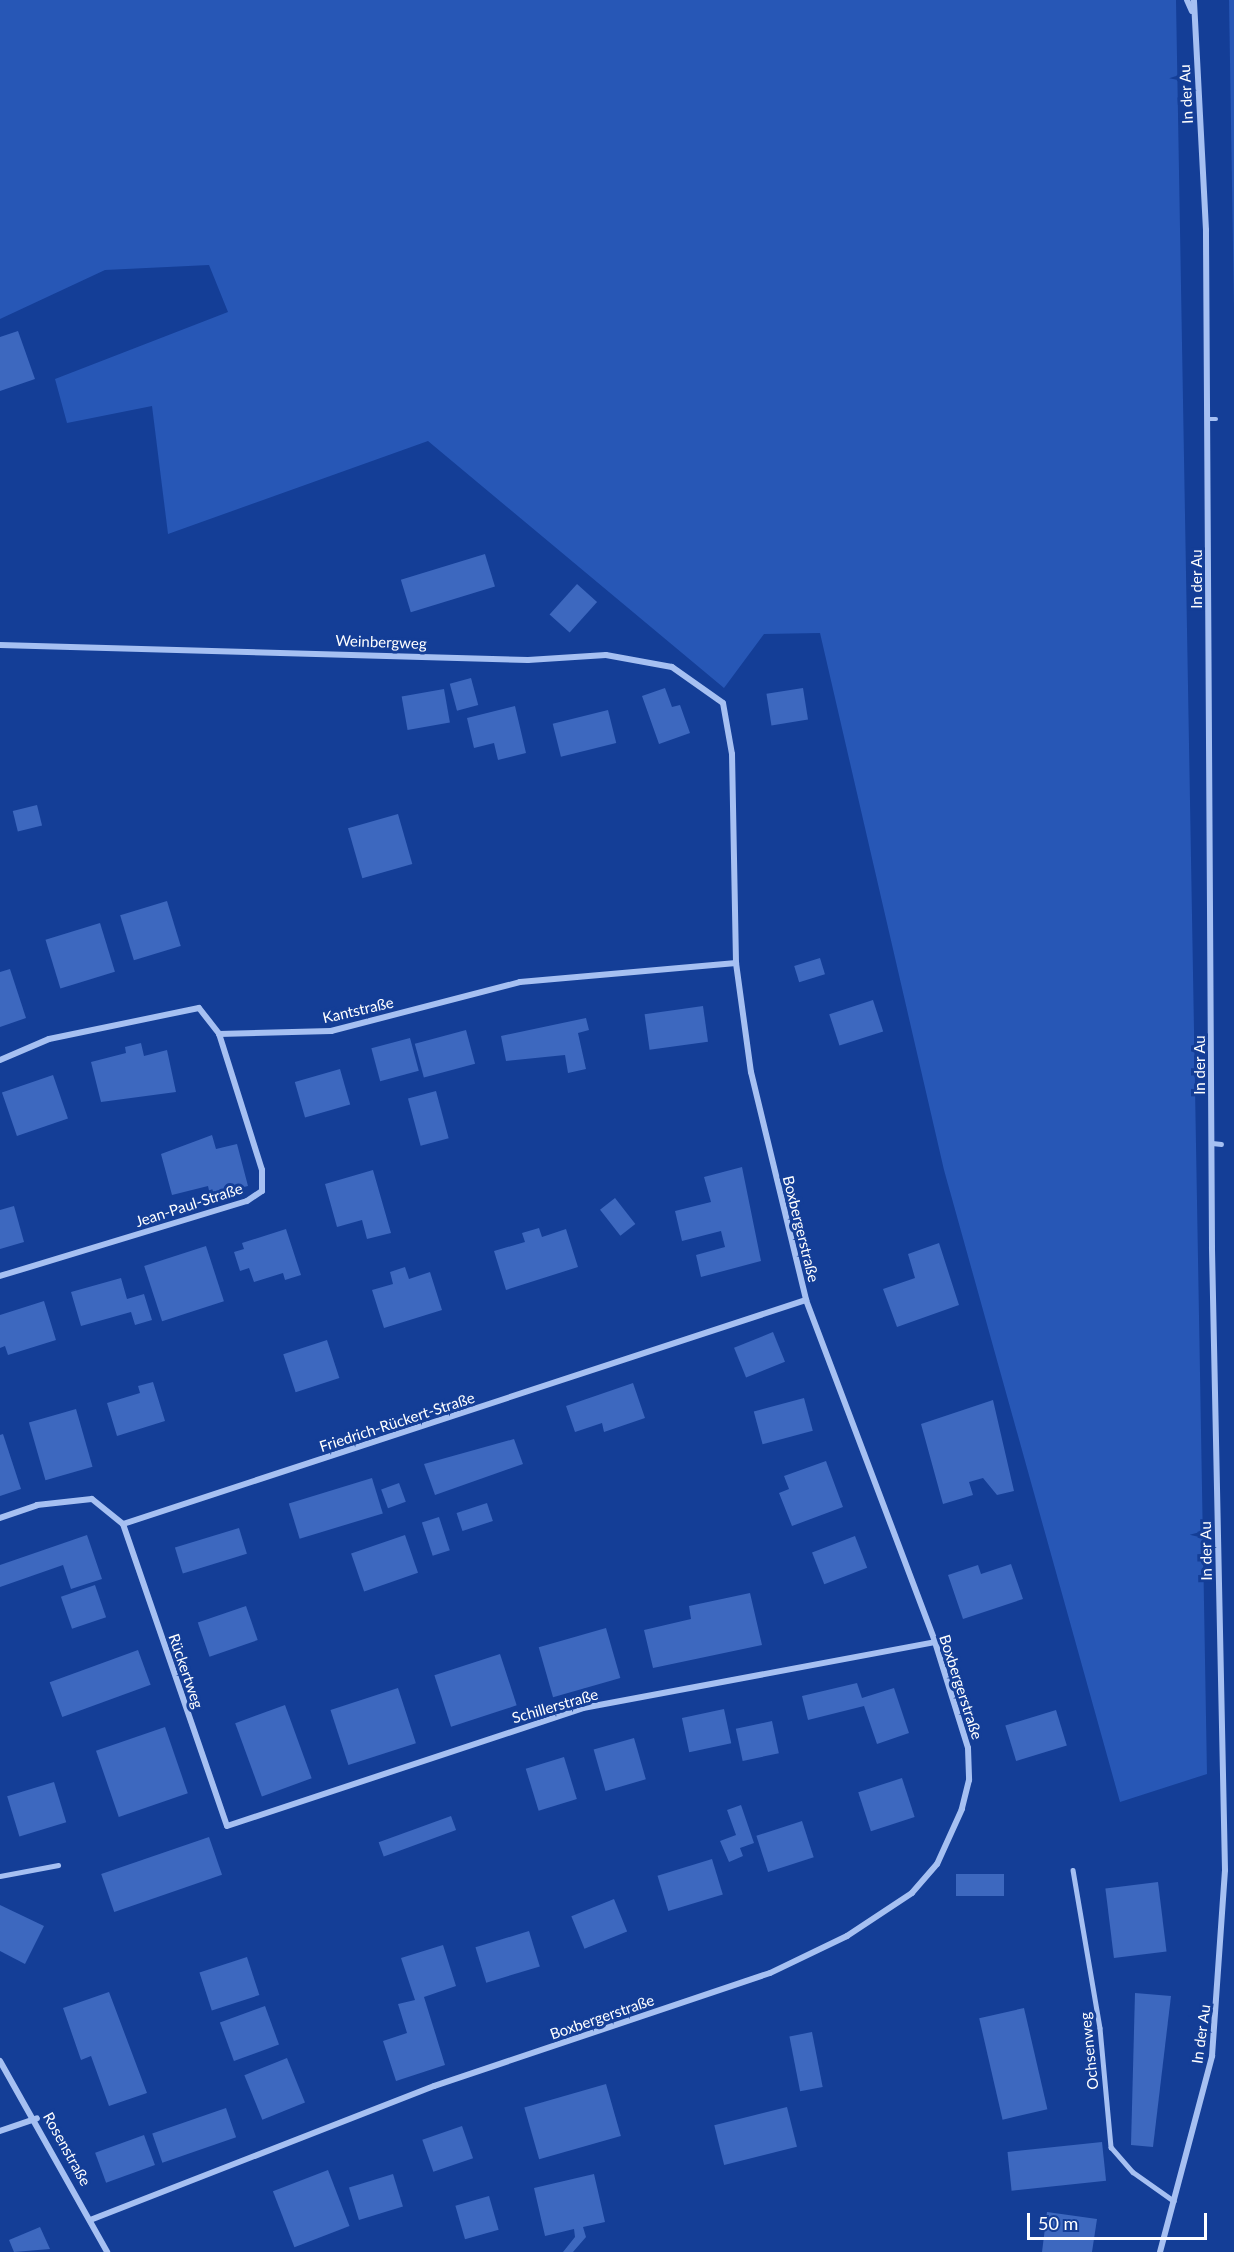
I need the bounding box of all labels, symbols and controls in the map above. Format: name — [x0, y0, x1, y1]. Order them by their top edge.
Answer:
street label: In der Au — [1175, 63, 1197, 125]
street label: In der Au — [1188, 549, 1206, 609]
street label: Weinbergweg — [335, 631, 427, 653]
street label: Kantstraße — [321, 993, 395, 1027]
street label: In der Au — [1191, 1035, 1209, 1095]
street label: Boxbergerstraße — [779, 1174, 823, 1284]
street label: Jean-Paul-Straße — [133, 1179, 245, 1231]
street label: Friedrich-Rückert-Straße — [317, 1388, 477, 1456]
street label: In der Au — [1196, 1521, 1216, 1581]
street label: Rückertweg — [165, 1631, 207, 1711]
street label: Boxbergerstraße — [936, 1632, 986, 1742]
street label: Schillerstraße — [510, 1685, 600, 1727]
street label: Boxbergerstraße — [547, 1991, 657, 2043]
street label: In der Au — [1188, 2003, 1214, 2065]
street label: Ochsenweg — [1076, 2011, 1102, 2091]
street label: Rosenstraße — [39, 2109, 95, 2189]
scale bar — [1030, 2201, 1210, 2239]
text: 50 m — [1038, 2212, 1078, 2234]

